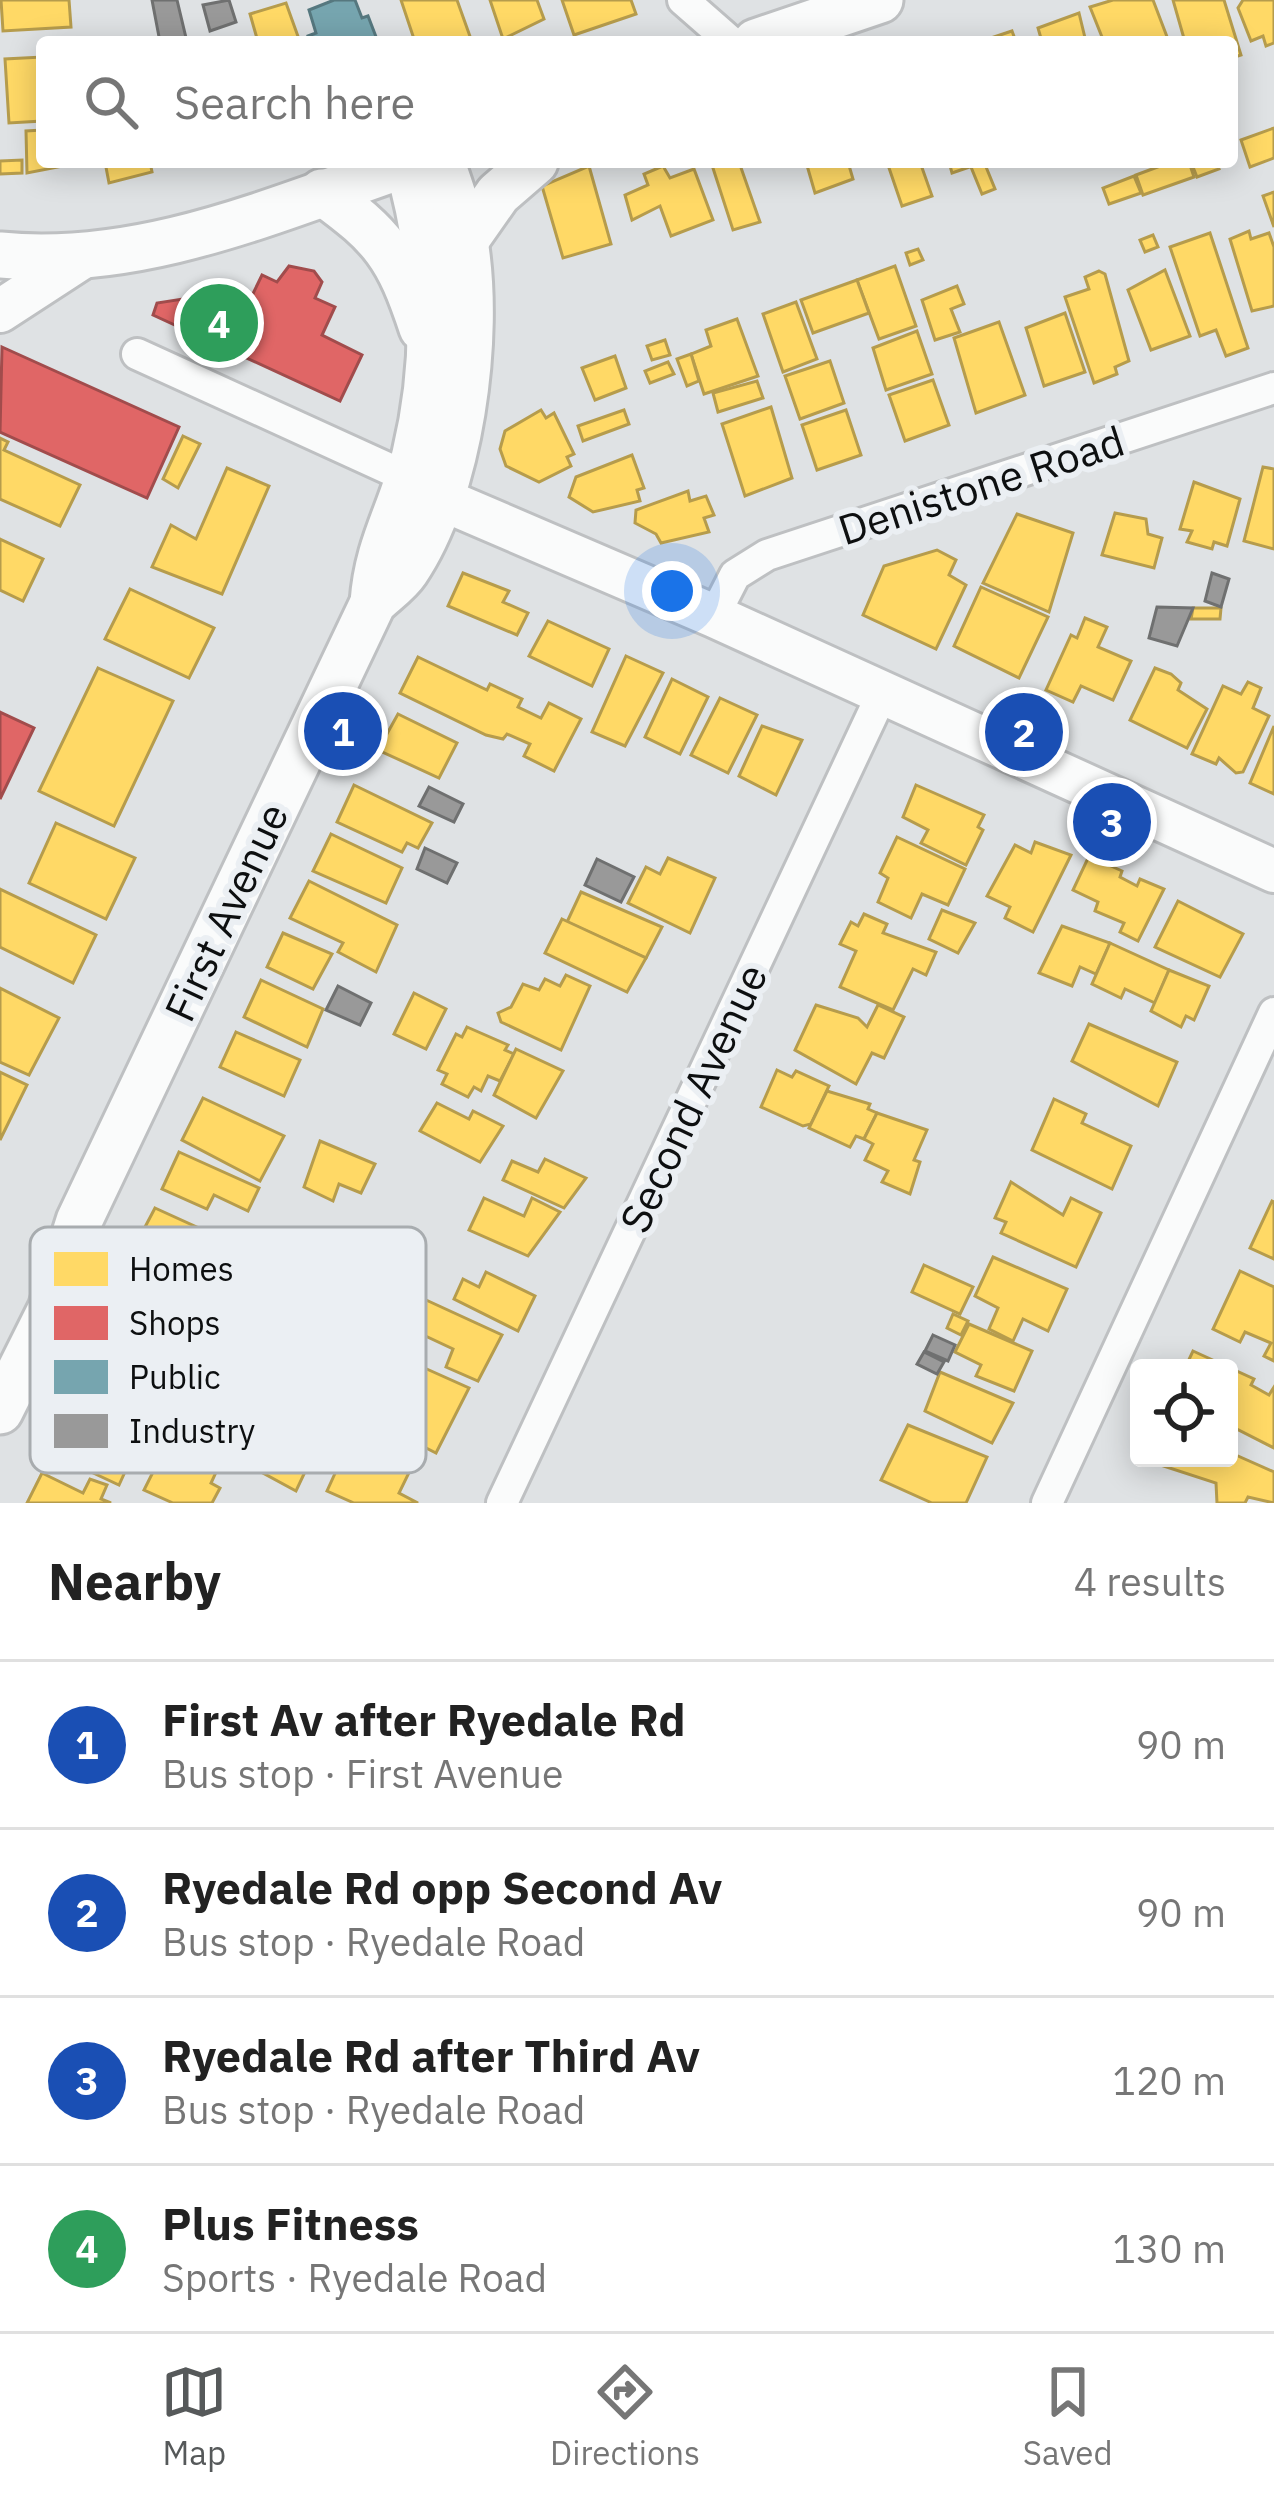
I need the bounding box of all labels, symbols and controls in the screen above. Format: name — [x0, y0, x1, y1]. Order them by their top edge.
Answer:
search box — [36, 36, 1238, 168]
icon: search — [78, 69, 144, 135]
text: Search here — [174, 73, 415, 131]
pin: 4 — [180, 278, 258, 368]
street label: Denistone Road — [831, 413, 1131, 557]
your location — [642, 561, 702, 621]
pin: 1 — [304, 686, 382, 776]
pin: 2 — [985, 687, 1063, 777]
pin: 3 — [1073, 777, 1151, 867]
street label: First Avenue — [152, 794, 300, 1030]
street label: Second Avenue — [607, 955, 779, 1241]
legend — [30, 1227, 426, 1473]
text: Homes — [129, 1247, 234, 1290]
text: Shops — [129, 1301, 221, 1344]
text: Public — [129, 1355, 221, 1398]
map controls — [1130, 1359, 1238, 1467]
button: locate — [1130, 1359, 1238, 1467]
text: Industry — [129, 1409, 255, 1452]
text: Nearby — [48, 1548, 221, 1614]
text: 4 results — [1074, 1556, 1226, 1607]
text: First Av after Ryedale Rd — [162, 1690, 686, 1748]
text: 1 — [75, 1719, 99, 1770]
text: 90 m — [1136, 1719, 1226, 1770]
text: Bus stop · First Avenue — [162, 1748, 563, 1799]
text: Ryedale Rd opp Second Av — [162, 1858, 722, 1916]
text: 2 — [75, 1887, 99, 1938]
text: 90 m — [1136, 1887, 1226, 1938]
text: Bus stop · Ryedale Road — [162, 1916, 585, 1967]
text: Ryedale Rd after Third Av — [162, 2026, 700, 2084]
text: 3 — [75, 2055, 99, 2106]
text: 120 m — [1113, 2055, 1226, 2106]
text: Bus stop · Ryedale Road — [162, 2084, 585, 2135]
text: Plus Fitness — [162, 2194, 419, 2252]
text: 4 — [75, 2223, 99, 2274]
text: 130 m — [1113, 2223, 1226, 2274]
text: Sports · Ryedale Road — [162, 2252, 547, 2303]
tab: Map — [161, 2359, 227, 2474]
tab: Directions — [550, 2359, 700, 2474]
tab: Saved — [1023, 2359, 1113, 2474]

